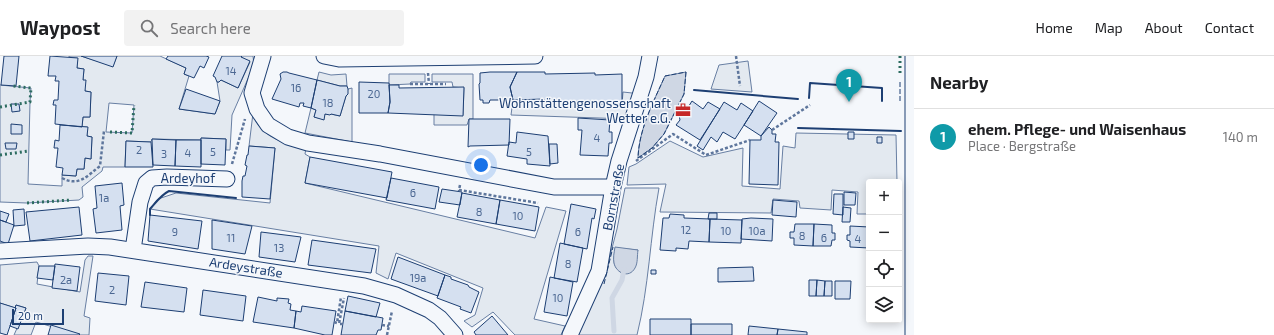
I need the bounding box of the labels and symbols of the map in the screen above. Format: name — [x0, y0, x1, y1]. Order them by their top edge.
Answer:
house number: 14 — [225, 64, 237, 77]
pin: 1 — [836, 69, 862, 102]
house number: 16 — [291, 81, 301, 94]
house number: 20 — [368, 87, 380, 100]
place label: Wohnstättengenossenschaft Wetter e.G. — [499, 95, 671, 126]
house number: 18 — [322, 96, 334, 109]
office icon: Wohnstättengenossenschaft Wetter e.G. — [674, 101, 692, 119]
house number: 4 — [594, 131, 601, 144]
house number: 2 — [136, 143, 142, 156]
house number: 5 — [210, 145, 216, 158]
house number: 5 — [526, 145, 532, 158]
house number: 4 — [185, 146, 192, 159]
house number: 3 — [161, 147, 167, 160]
your location — [471, 155, 491, 175]
street label: Bornstraße — [599, 162, 627, 232]
street label: Ardeyhof — [161, 170, 216, 186]
house number: 6 — [410, 186, 416, 199]
house number: 1a — [99, 191, 109, 204]
house number: 8 — [476, 205, 482, 218]
house number: 10 — [512, 209, 524, 222]
house number: 12 — [681, 223, 691, 236]
house number: 10 — [720, 224, 732, 237]
house number: 10a — [748, 224, 766, 237]
house number: 9 — [172, 225, 178, 238]
house number: 6 — [575, 225, 581, 238]
house number: 8 — [799, 229, 805, 242]
house number: 11 — [227, 231, 235, 244]
house number: 6 — [821, 231, 827, 244]
house number: 4 — [855, 232, 862, 245]
house number: 13 — [274, 241, 284, 254]
street label: Ardeystraße — [208, 253, 284, 281]
house number: 8 — [565, 257, 571, 270]
house number: 19a — [410, 271, 426, 284]
house number: 2a — [60, 273, 72, 286]
house number: 2 — [109, 283, 115, 296]
house number: 10 — [552, 291, 564, 304]
scale bar — [12, 307, 64, 326]

